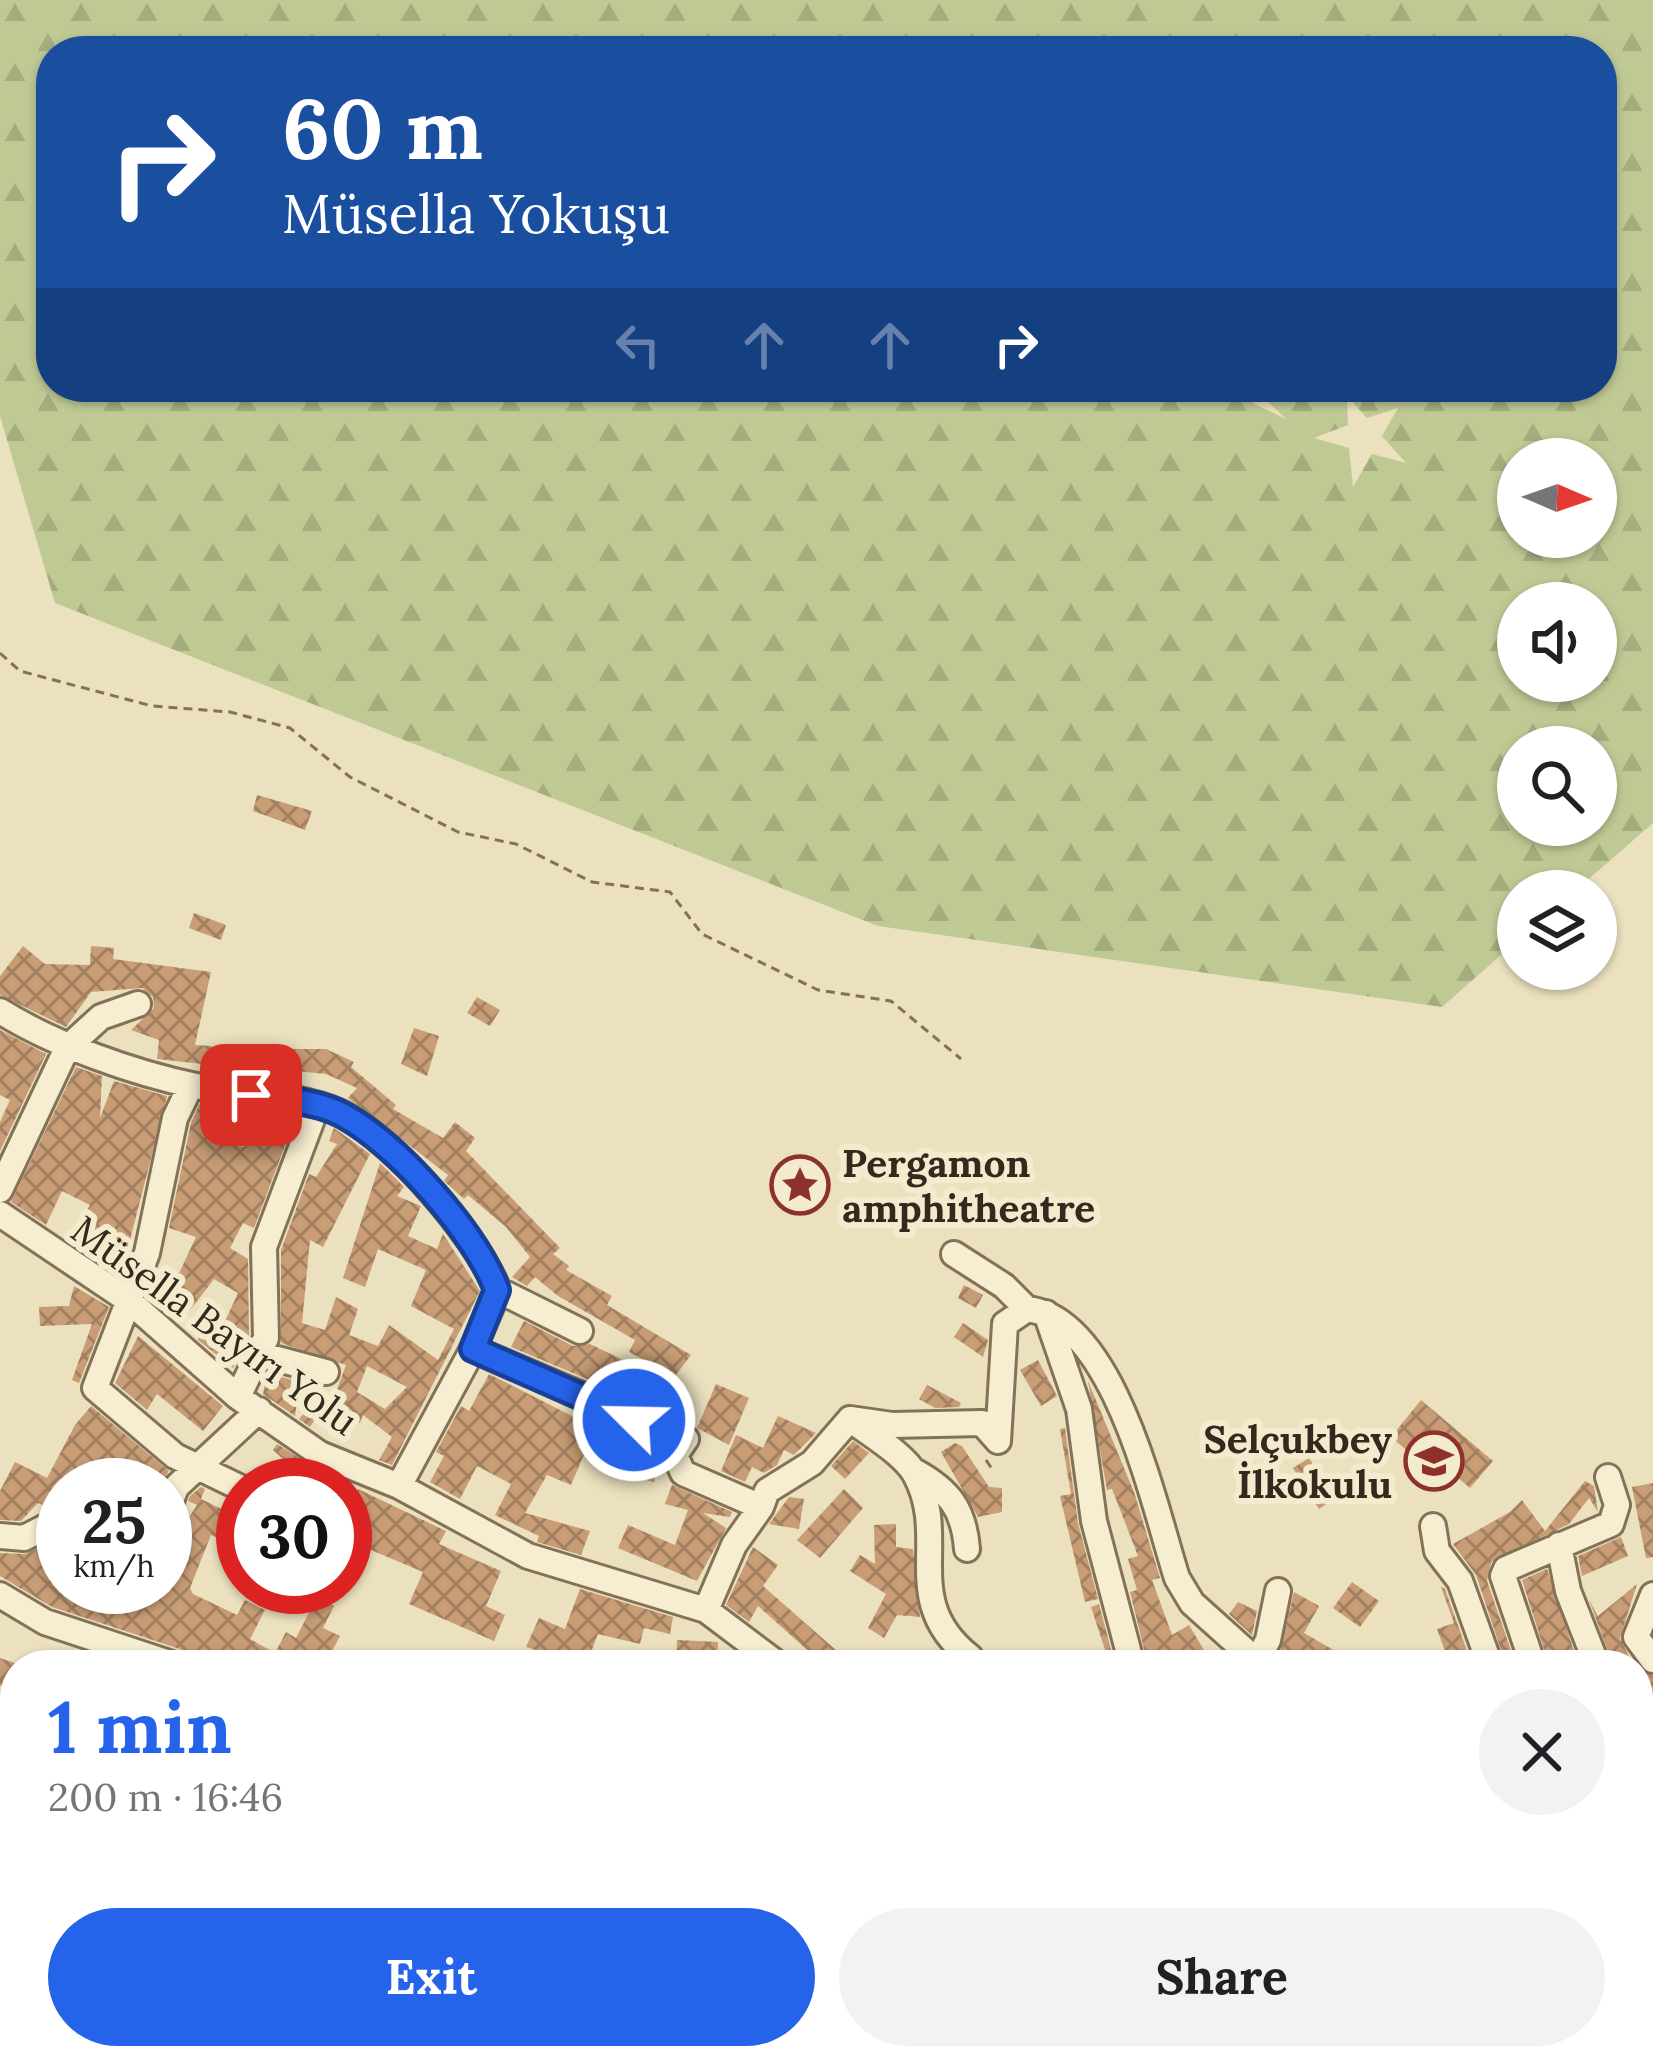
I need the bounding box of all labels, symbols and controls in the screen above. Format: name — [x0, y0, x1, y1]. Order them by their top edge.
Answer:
text: 60 m — [282, 74, 483, 182]
icon: right — [84, 84, 240, 240]
text: Müsella Yokuşu — [282, 179, 670, 248]
icon: left — [605, 312, 671, 378]
icon: ahead — [731, 312, 797, 378]
icon: ahead — [857, 312, 923, 378]
icon: right — [983, 312, 1049, 378]
north arrow — [1497, 438, 1617, 558]
map controls — [1497, 438, 1617, 990]
button: sound — [1497, 582, 1617, 702]
button: search — [1497, 726, 1617, 846]
button: layers — [1497, 870, 1617, 990]
pin — [200, 1044, 302, 1146]
icon: arrive — [218, 1062, 284, 1128]
place label: Pergamon amphitheatre — [842, 1138, 1095, 1233]
place icon: Pergamon amphitheatre — [769, 1154, 831, 1216]
street label: Müsella Bayırı Yolu — [62, 1204, 368, 1446]
position arrow — [571, 1357, 697, 1483]
place label: Selçukbey İlkokulu — [1203, 1414, 1393, 1509]
school or university icon: Selçukbey İlkokulu — [1403, 1430, 1465, 1492]
speed limit sign: 30 — [216, 1458, 372, 1614]
text: 25 — [82, 1483, 146, 1559]
text: km/h — [73, 1547, 155, 1585]
text: 1 min — [48, 1681, 232, 1773]
button: close — [1479, 1689, 1605, 1815]
text: 200 m · 16:46 — [48, 1772, 283, 1822]
button: Exit — [48, 1908, 815, 2046]
button: Share — [839, 1908, 1605, 2046]

